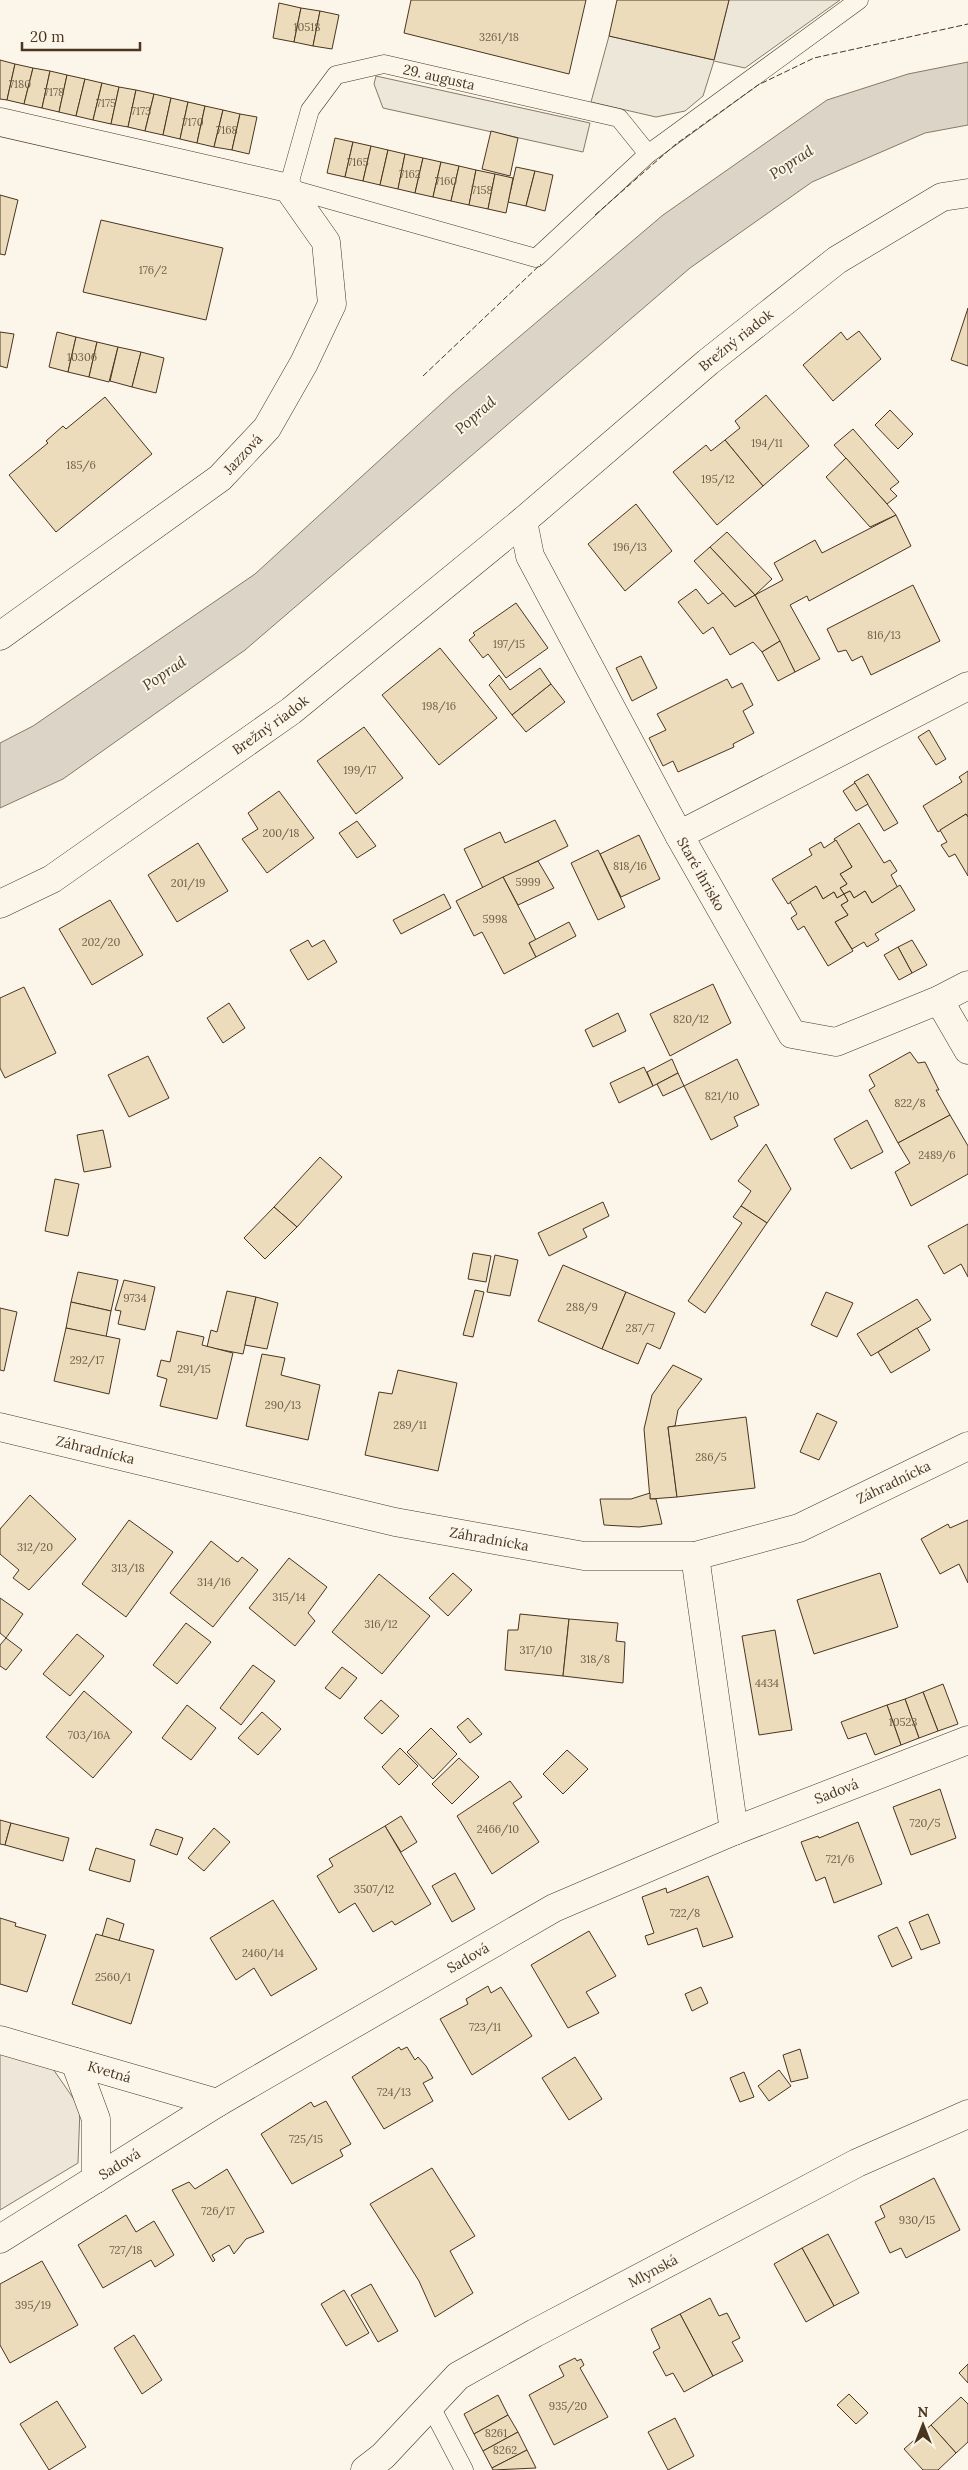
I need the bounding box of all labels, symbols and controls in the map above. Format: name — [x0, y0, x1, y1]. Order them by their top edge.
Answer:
scale bar — [22, 20, 140, 52]
house number: 10518 — [293, 20, 321, 34]
text: 20 m — [30, 27, 65, 46]
house number: 3261/18 — [479, 30, 519, 45]
street label: 29. augusta — [401, 60, 477, 94]
house number: 7180 — [9, 77, 31, 91]
house number: 7178 — [44, 85, 64, 99]
house number: 7175 — [96, 96, 116, 110]
house number: 7173 — [131, 104, 151, 118]
house number: 7170 — [183, 115, 204, 129]
house number: 7168 — [216, 123, 238, 137]
water label: Poprad — [766, 141, 817, 183]
house number: 7165 — [347, 155, 369, 169]
house number: 7162 — [399, 167, 421, 181]
house number: 7160 — [435, 174, 457, 188]
house number: 7158 — [471, 183, 493, 197]
house number: 176/2 — [139, 263, 167, 278]
street label: Brežný riadok — [695, 305, 777, 375]
house number: 10306 — [67, 350, 97, 364]
water label: Poprad — [451, 392, 500, 438]
street label: Jazzová — [219, 430, 266, 479]
house number: 194/11 — [751, 436, 783, 451]
house number: 185/6 — [66, 458, 96, 473]
house number: 195/12 — [701, 472, 735, 487]
house number: 196/13 — [613, 540, 647, 555]
house number: 816/13 — [867, 628, 901, 643]
house number: 197/15 — [493, 637, 525, 652]
water label: Poprad — [139, 651, 190, 694]
street label: Brežný riadok — [229, 691, 313, 759]
house number: 198/16 — [422, 699, 456, 714]
house number: 199/17 — [344, 763, 376, 778]
house number: 200/18 — [263, 826, 299, 841]
street label: Staré ihrisko — [673, 834, 729, 914]
house number: 818/16 — [613, 859, 647, 874]
house number: 5999 — [515, 875, 541, 889]
house number: 201/19 — [171, 876, 205, 891]
house number: 5998 — [483, 912, 507, 926]
house number: 202/20 — [82, 935, 120, 950]
house number: 820/12 — [673, 1012, 709, 1027]
house number: 821/10 — [705, 1089, 739, 1104]
house number: 822/8 — [894, 1096, 926, 1111]
house number: 2489/6 — [918, 1148, 956, 1163]
house number: 9734 — [123, 1291, 147, 1305]
house number: 288/9 — [566, 1300, 598, 1315]
house number: 287/7 — [625, 1321, 655, 1336]
house number: 292/17 — [70, 1353, 104, 1368]
house number: 291/15 — [177, 1362, 211, 1377]
house number: 290/13 — [265, 1398, 301, 1413]
house number: 289/11 — [393, 1418, 427, 1433]
street label: Záhradnícka — [54, 1432, 136, 1468]
house number: 286/5 — [695, 1450, 727, 1465]
street label: Záhradnícka — [853, 1457, 934, 1508]
street label: Záhradnícka — [448, 1523, 530, 1555]
house number: 312/20 — [17, 1540, 53, 1555]
house number: 313/18 — [111, 1561, 145, 1576]
house number: 314/16 — [197, 1575, 231, 1590]
house number: 315/14 — [272, 1590, 306, 1605]
house number: 316/12 — [364, 1617, 398, 1632]
house number: 317/10 — [520, 1643, 553, 1658]
house number: 318/8 — [580, 1652, 610, 1667]
house number: 4434 — [755, 1676, 779, 1690]
house number: 10523 — [889, 1715, 917, 1729]
house number: 703/16A — [68, 1728, 111, 1743]
street label: Sadová — [812, 1775, 861, 1808]
house number: 720/5 — [910, 1816, 940, 1831]
house number: 2466/10 — [477, 1822, 519, 1837]
house number: 721/6 — [826, 1852, 854, 1867]
house number: 3507/12 — [354, 1882, 394, 1897]
house number: 722/8 — [670, 1906, 700, 1921]
street label: Sadová — [444, 1939, 492, 1977]
house number: 2460/14 — [242, 1946, 284, 1961]
house number: 2560/1 — [95, 1970, 131, 1985]
house number: 723/11 — [469, 2020, 501, 2035]
street label: Kvetná — [86, 2057, 133, 2087]
house number: 724/13 — [377, 2085, 411, 2100]
house number: 725/15 — [289, 2132, 323, 2147]
street label: Sadová — [95, 2144, 144, 2184]
house number: 726/17 — [201, 2204, 235, 2219]
house number: 930/15 — [899, 2213, 935, 2228]
house number: 727/18 — [109, 2243, 143, 2258]
street label: Mlynská — [625, 2250, 681, 2291]
house number: 395/19 — [15, 2298, 51, 2313]
house number: 935/20 — [549, 2399, 587, 2414]
north arrow — [898, 2400, 948, 2450]
text: N — [918, 2403, 929, 2421]
house number: 8261 — [485, 2426, 507, 2440]
house number: 8262 — [493, 2443, 517, 2457]

